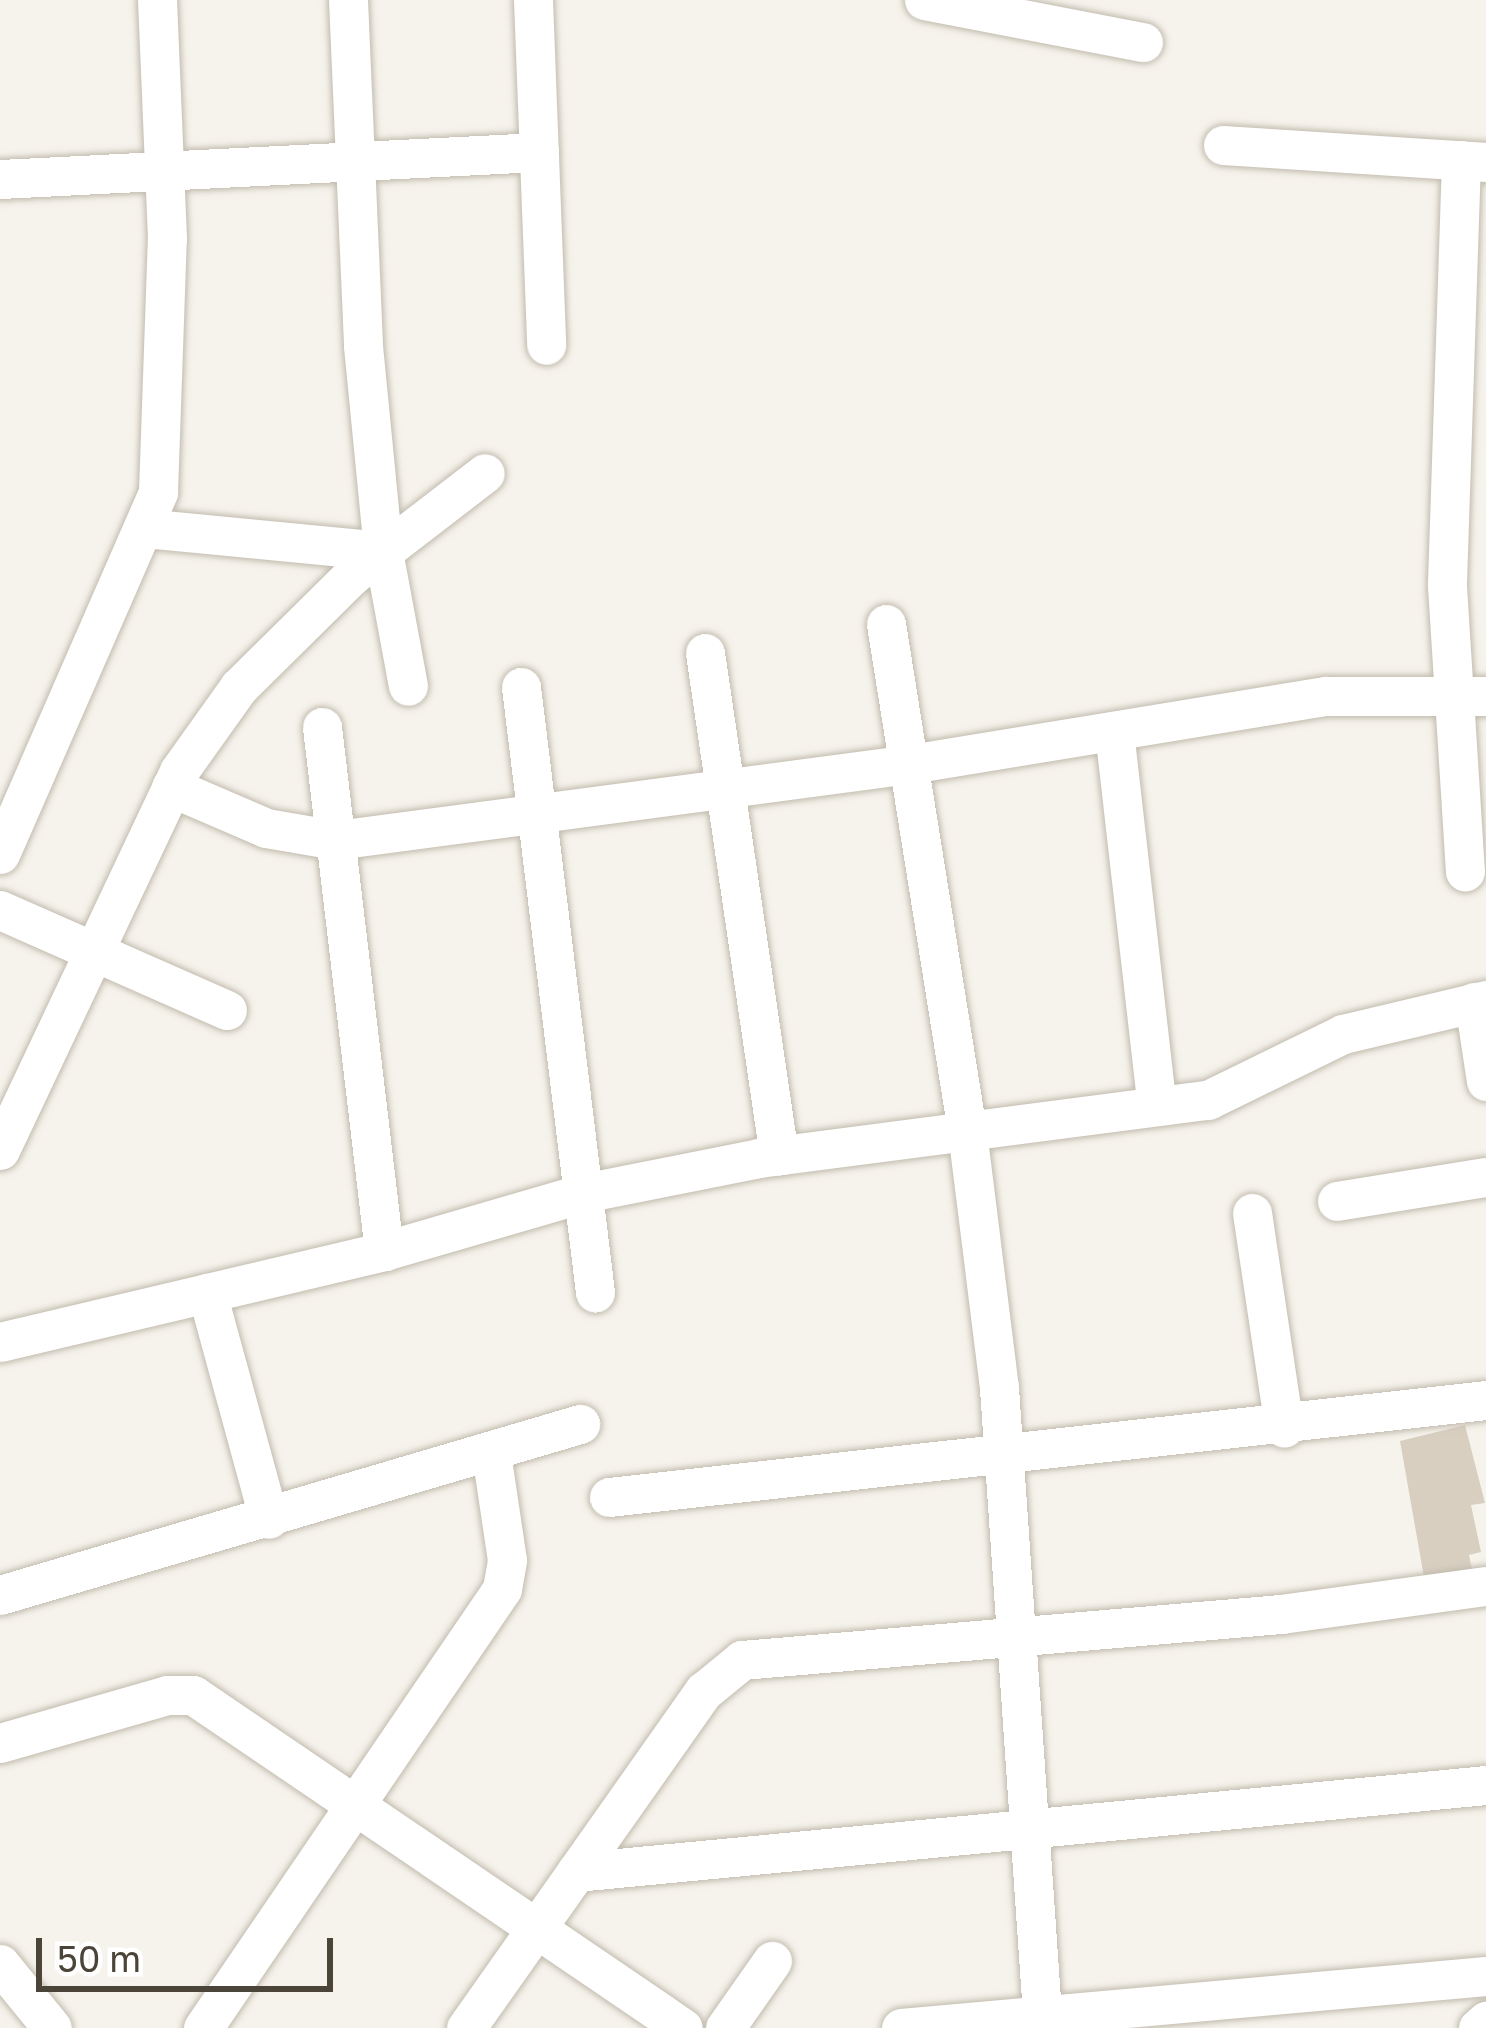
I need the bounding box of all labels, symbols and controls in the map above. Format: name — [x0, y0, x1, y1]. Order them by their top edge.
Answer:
scale bar — [42, 1914, 339, 1988]
text: 50 m — [57, 1937, 141, 1980]

